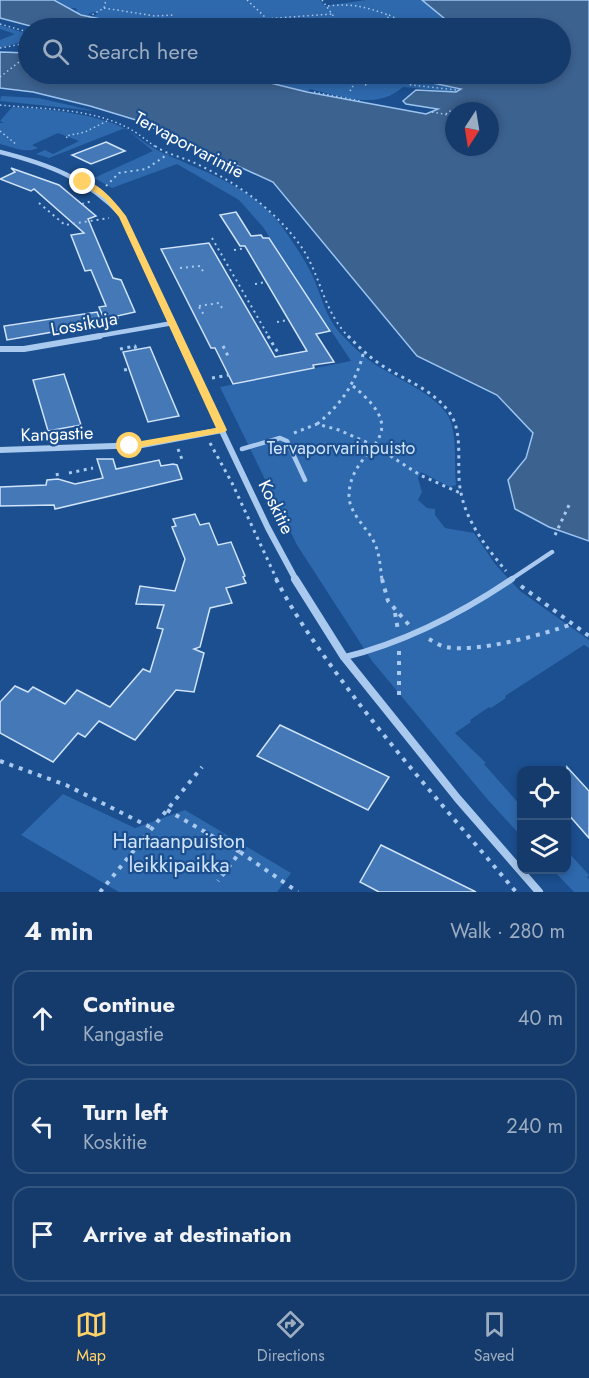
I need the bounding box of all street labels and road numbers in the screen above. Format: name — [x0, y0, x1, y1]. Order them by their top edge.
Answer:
street label: Tervaporvarintie — [129, 105, 249, 185]
street label: Lossikuja — [49, 305, 119, 343]
street label: Kangastie — [20, 420, 94, 448]
street label: Koskitie — [252, 475, 300, 539]

